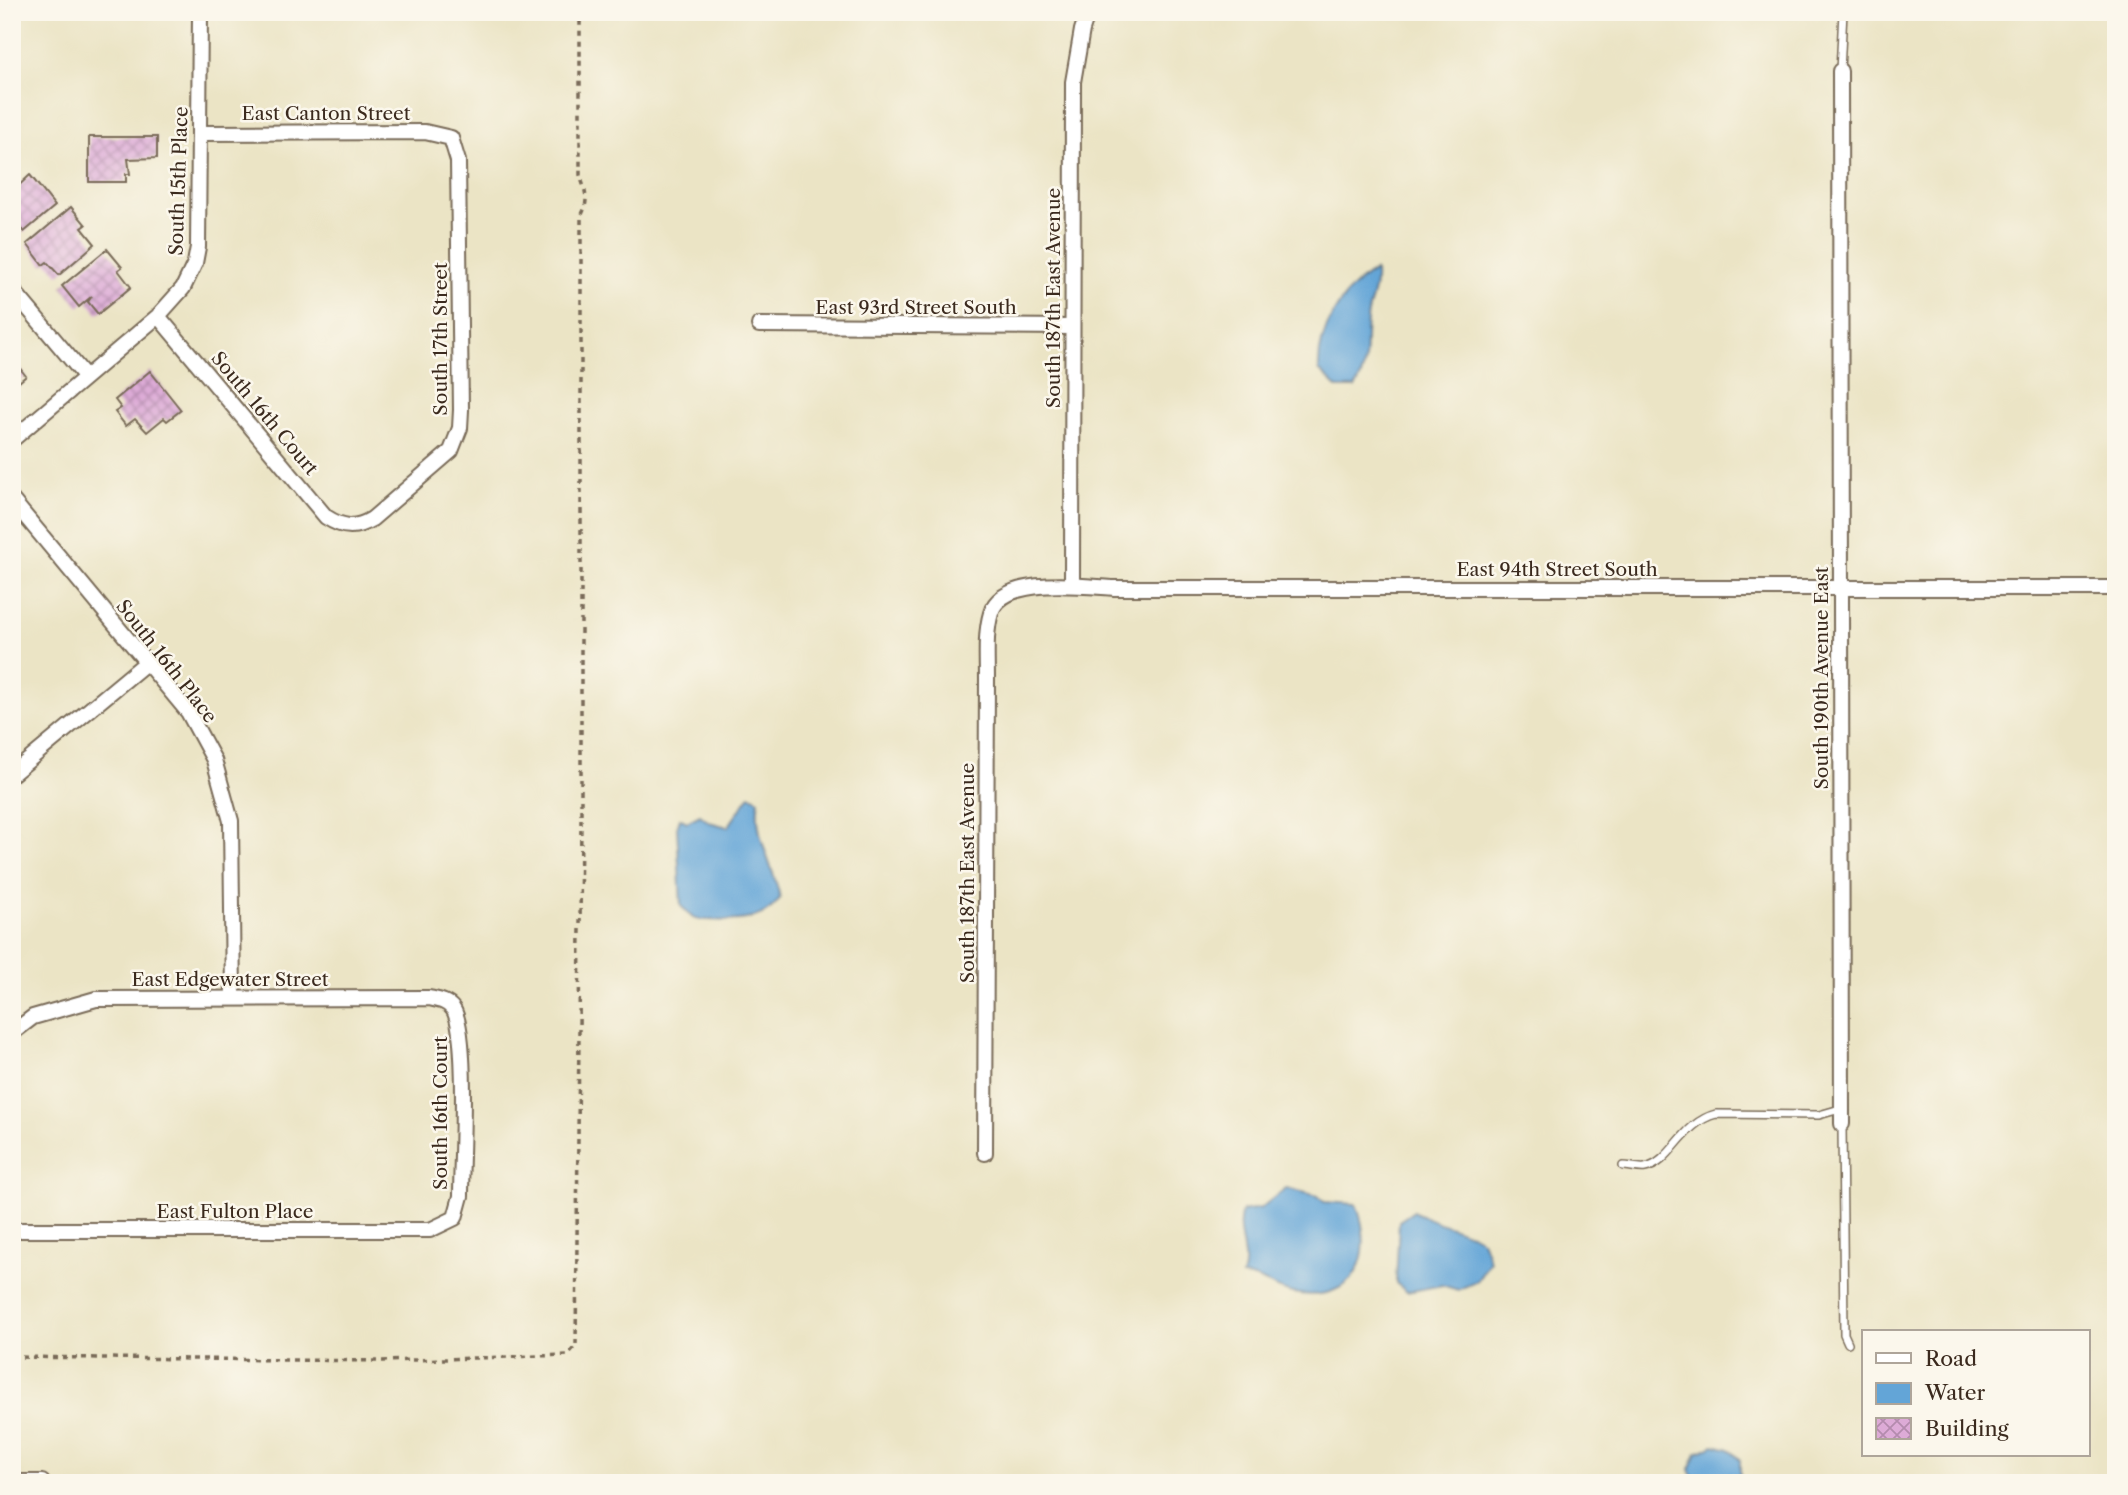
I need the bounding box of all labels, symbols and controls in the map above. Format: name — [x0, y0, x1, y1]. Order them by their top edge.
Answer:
street label: East Canton Street — [242, 102, 411, 125]
street label: South 15th Place — [164, 106, 193, 256]
street label: South 187th East Avenue — [1042, 188, 1065, 408]
street label: South 17th Street — [429, 262, 452, 416]
street label: East 93rd Street South — [815, 296, 1017, 319]
street label: South 16th Court — [206, 347, 323, 480]
street label: East 94th Street South — [1456, 558, 1658, 581]
street label: South 190th Avenue East — [1810, 566, 1833, 790]
street label: South 16th Place — [111, 595, 222, 728]
street label: South 187th East Avenue — [956, 763, 979, 983]
street label: East Edgewater Street — [131, 968, 329, 991]
street label: South 16th Court — [429, 1036, 452, 1190]
street label: East Fulton Place — [157, 1200, 313, 1223]
legend — [1862, 1330, 2090, 1456]
text: Road — [1925, 1346, 1977, 1371]
text: Water — [1924, 1380, 1985, 1405]
text: Building — [1925, 1416, 2010, 1441]

